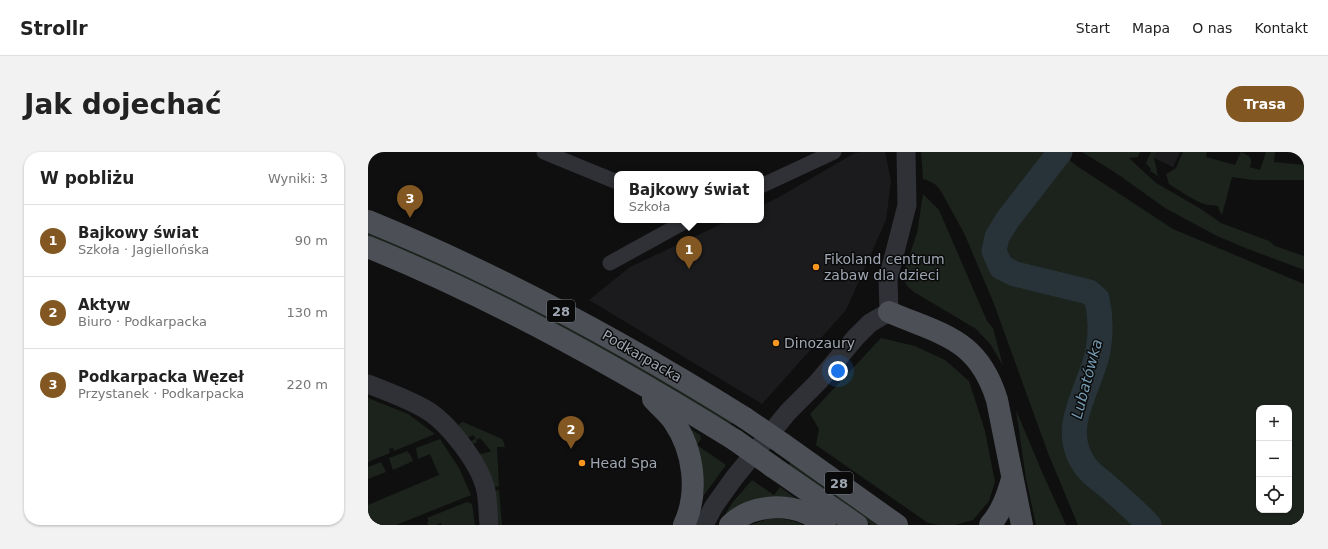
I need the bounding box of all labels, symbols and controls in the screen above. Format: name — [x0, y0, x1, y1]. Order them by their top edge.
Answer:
text: Strollr — [20, 17, 88, 39]
text: Start — [1076, 20, 1110, 36]
text: Mapa — [1132, 20, 1170, 36]
text: O nas — [1192, 20, 1232, 36]
text: Kontakt — [1254, 20, 1308, 36]
button: Trasa — [1226, 86, 1304, 122]
text: Jak dojechać — [24, 88, 222, 121]
text: W pobliżu — [40, 168, 134, 188]
text: Wyniki: 3 — [268, 171, 328, 186]
popup — [614, 171, 764, 223]
text: Bajkowy świat — [629, 181, 749, 199]
pin: 3 — [397, 185, 423, 218]
text: Szkoła — [629, 199, 670, 214]
text: Bajkowy świat — [78, 224, 199, 242]
text: 1 — [48, 233, 58, 248]
text: 90 m — [295, 233, 328, 248]
pin: 1 — [676, 236, 702, 269]
text: Szkoła · Jagiellońska — [78, 242, 209, 257]
place label: Fikoland centrum zabaw dla dzieci — [824, 251, 945, 283]
marker: Fikoland centrum zabaw dla dzieci — [811, 262, 821, 272]
text: Aktyw — [78, 296, 130, 314]
road number: 28 — [547, 300, 575, 322]
text: 2 — [48, 305, 58, 320]
text: 130 m — [286, 305, 328, 320]
text: Biuro · Podkarpacka — [78, 314, 207, 329]
street label: Podkarpacka — [599, 327, 685, 385]
place label: Dinozaury — [784, 335, 855, 351]
water label: Lubatówka — [1068, 337, 1106, 421]
marker: Dinozaury — [771, 338, 781, 348]
your location — [828, 361, 848, 381]
text: Podkarpacka Węzeł — [78, 368, 244, 386]
text: 3 — [48, 377, 58, 392]
text: 220 m — [286, 377, 328, 392]
text: Przystanek · Podkarpacka — [78, 386, 244, 401]
map controls — [1256, 405, 1292, 513]
button: + — [1256, 405, 1292, 441]
pin: 2 — [558, 416, 584, 449]
button: − — [1256, 441, 1292, 477]
place label: Head Spa — [590, 455, 657, 471]
marker: Head Spa — [577, 458, 587, 468]
road number: 28 — [825, 472, 853, 494]
button: locate — [1256, 477, 1292, 513]

